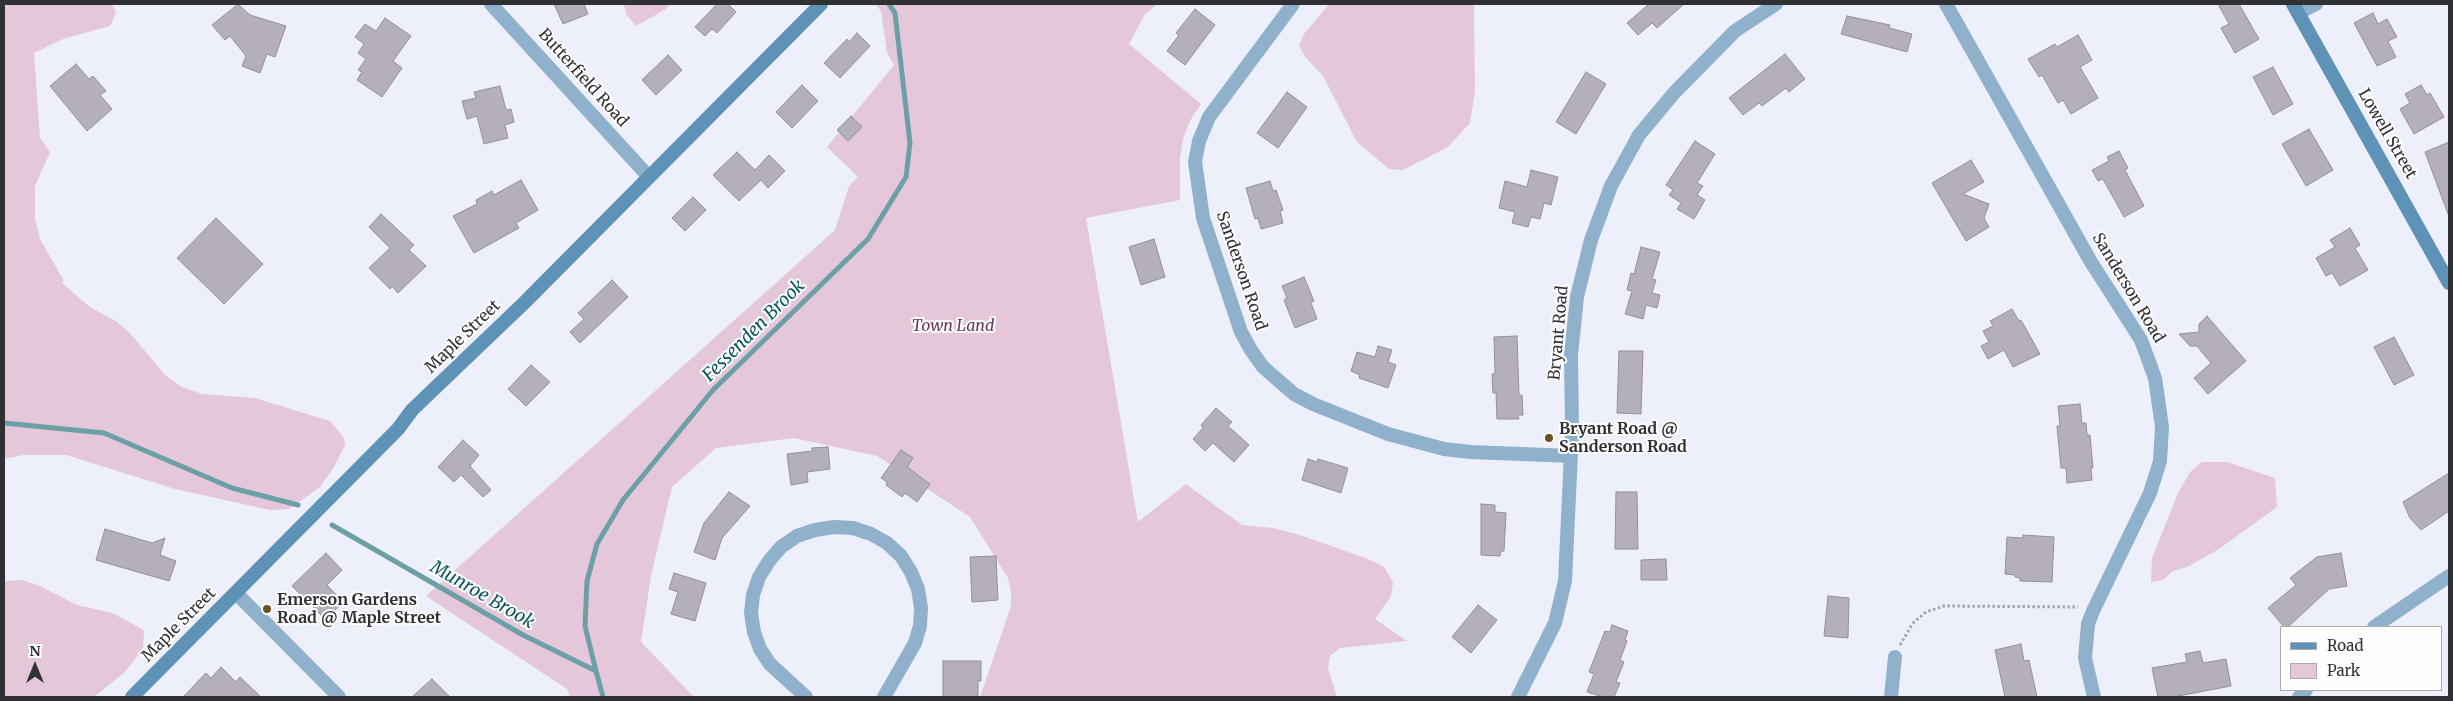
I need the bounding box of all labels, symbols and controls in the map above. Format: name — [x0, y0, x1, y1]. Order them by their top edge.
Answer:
street label: Butterfield Road — [534, 25, 632, 131]
street label: Lowell Street — [2354, 86, 2420, 182]
street label: Sanderson Road — [1212, 209, 1270, 333]
street label: Sanderson Road — [2088, 230, 2168, 346]
water label: Fessenden Brook — [698, 275, 810, 387]
street label: Bryant Road — [1545, 285, 1573, 381]
street label: Maple Street — [422, 296, 504, 378]
park label: Town Land — [912, 316, 994, 336]
place label: Bryant Road @ Sanderson Road — [1559, 419, 1687, 457]
marker: Bryant Road @ Sanderson Road — [1543, 432, 1555, 444]
water label: Munroe Brook — [426, 557, 538, 633]
street label: Maple Street — [138, 584, 220, 666]
place label: Emerson Gardens Road @ Maple Street — [277, 590, 441, 628]
marker: Emerson Gardens Road @ Maple Street — [261, 603, 273, 615]
legend — [2280, 626, 2443, 691]
text: Road — [2327, 636, 2363, 655]
north arrow — [10, 641, 60, 691]
text: N — [29, 642, 41, 660]
text: Park — [2327, 661, 2360, 680]

